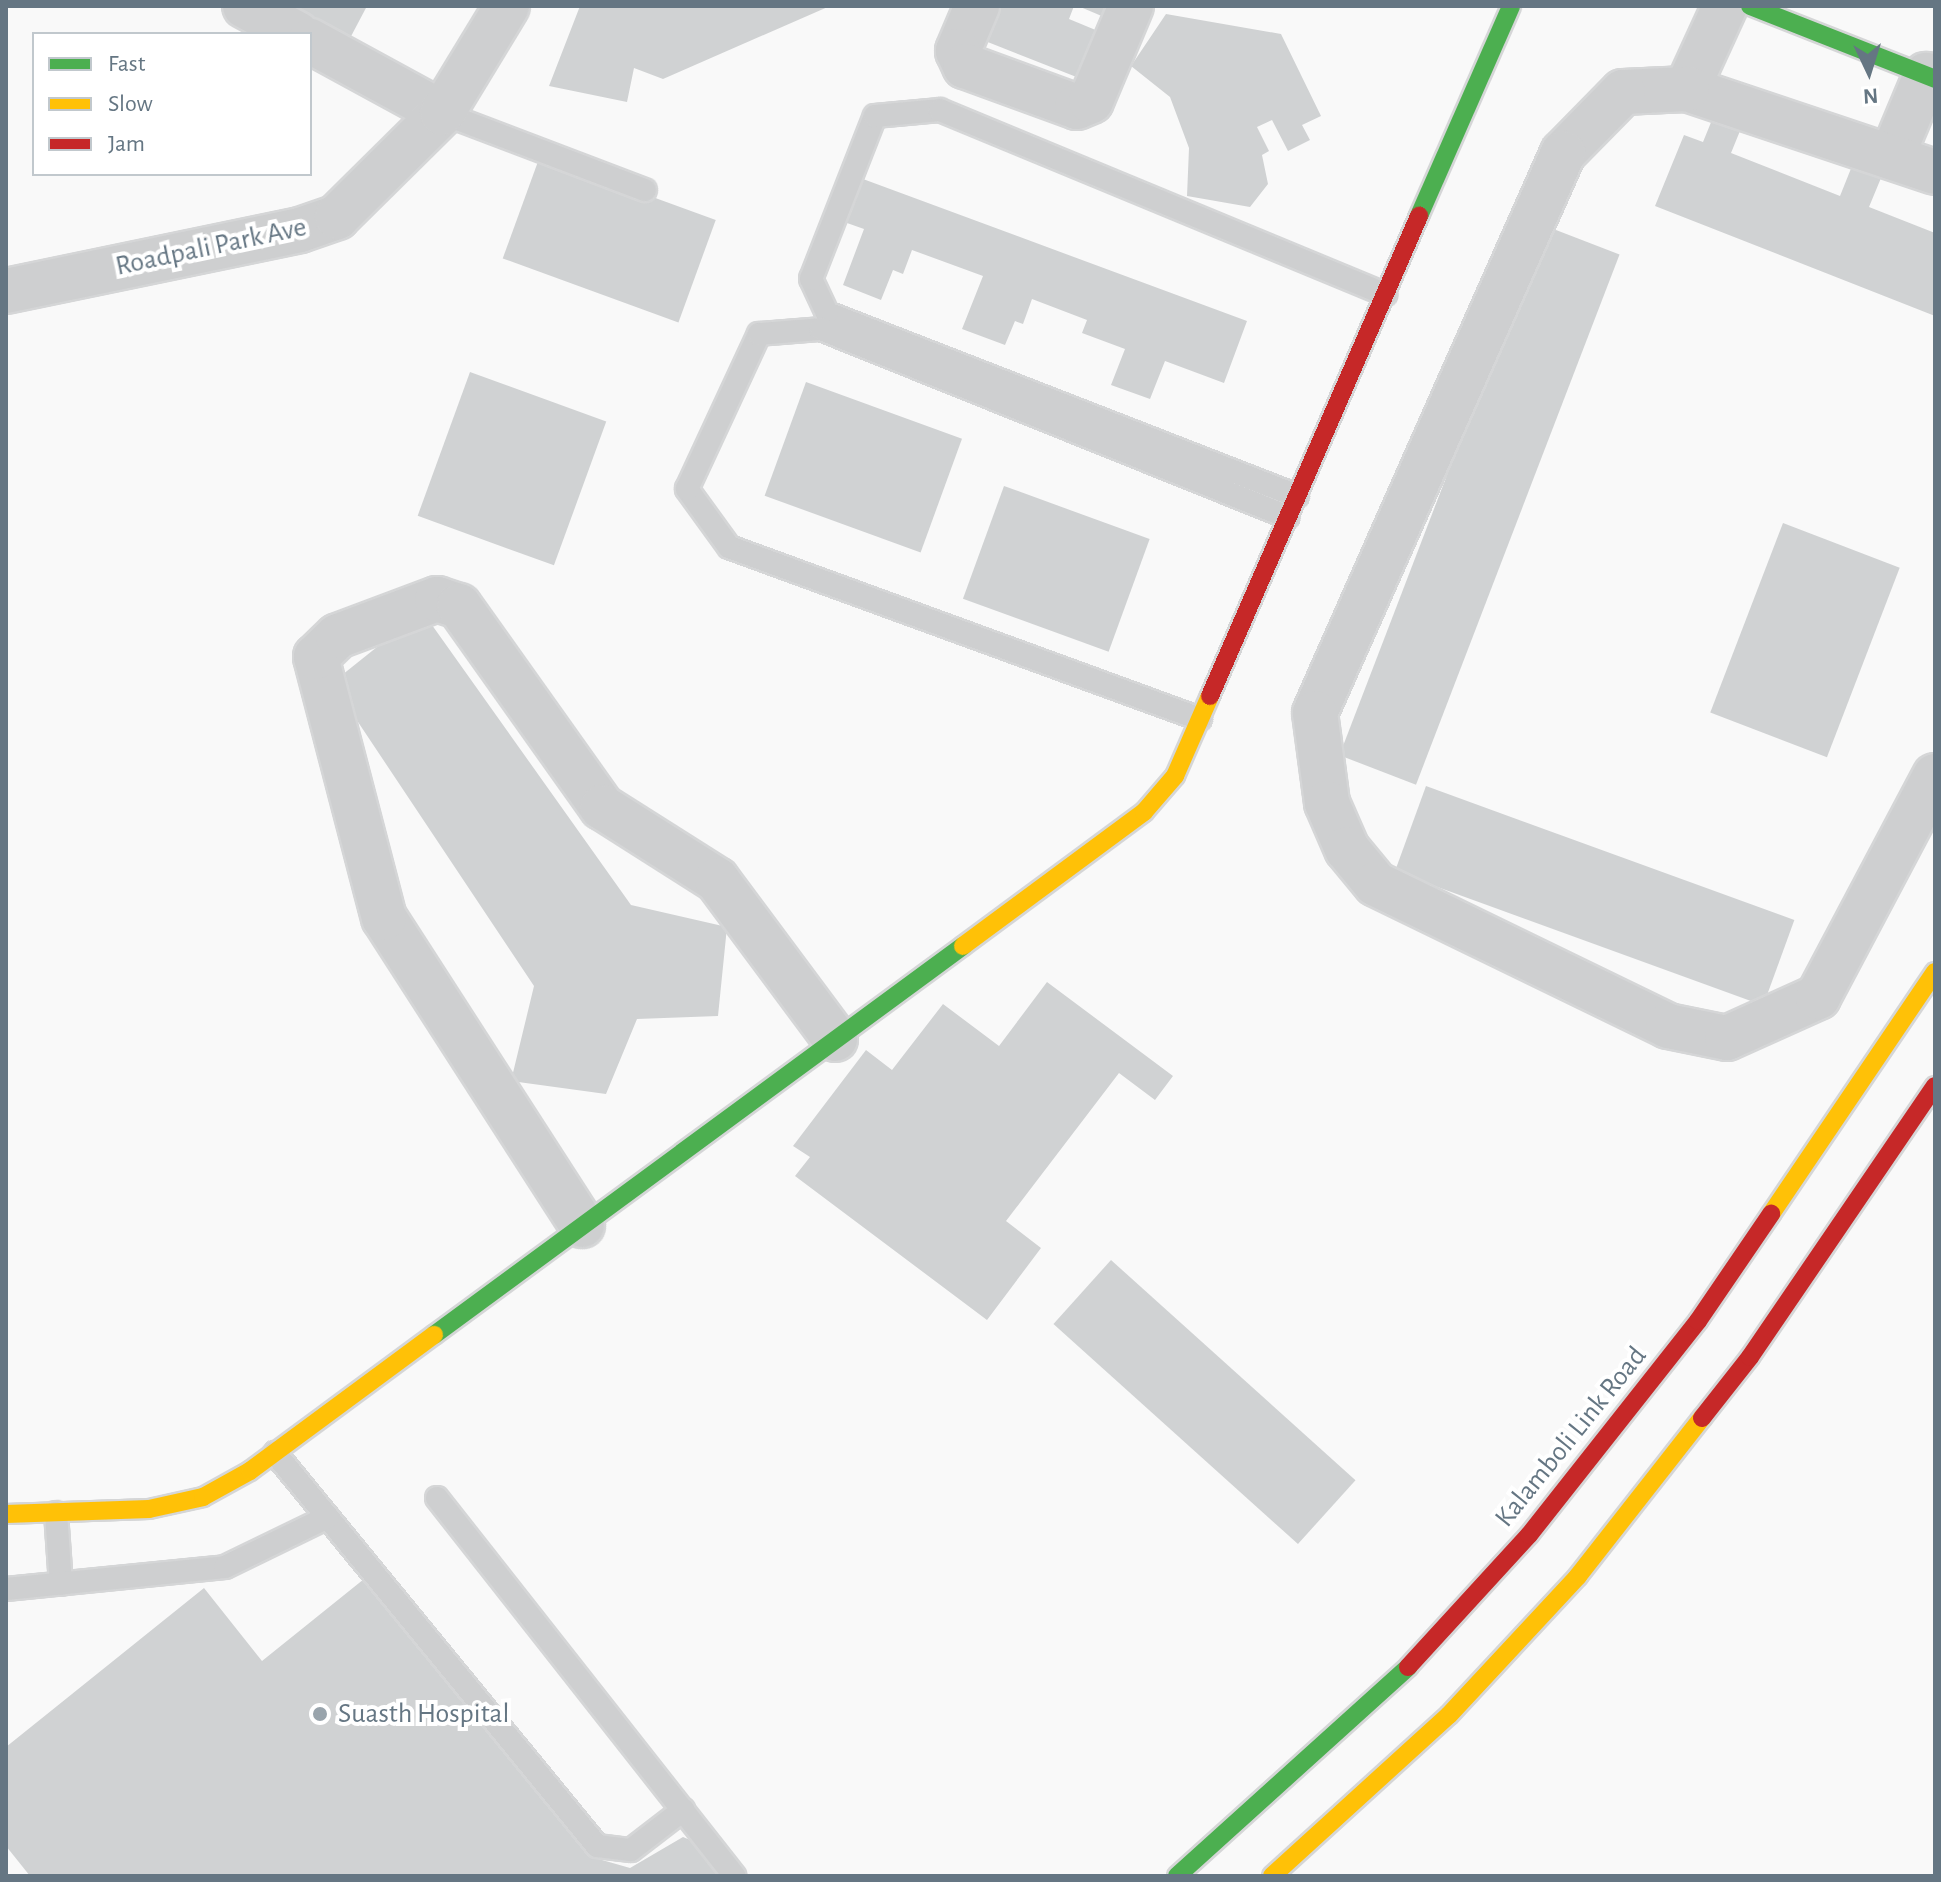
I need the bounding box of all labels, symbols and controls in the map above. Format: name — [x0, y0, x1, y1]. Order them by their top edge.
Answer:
legend — [32, 32, 312, 176]
north arrow — [1829, 32, 1909, 112]
text: Fast — [108, 52, 145, 76]
text: N — [1862, 84, 1879, 107]
text: Slow — [108, 92, 153, 116]
text: Jam — [108, 132, 145, 156]
street label: Roadpali Park Ave — [113, 210, 309, 284]
street label: Kalamboli Link Road — [1488, 1340, 1654, 1534]
place label: Suasth Hospital — [338, 1697, 509, 1731]
marker: Suasth Hospital — [309, 1703, 331, 1725]

